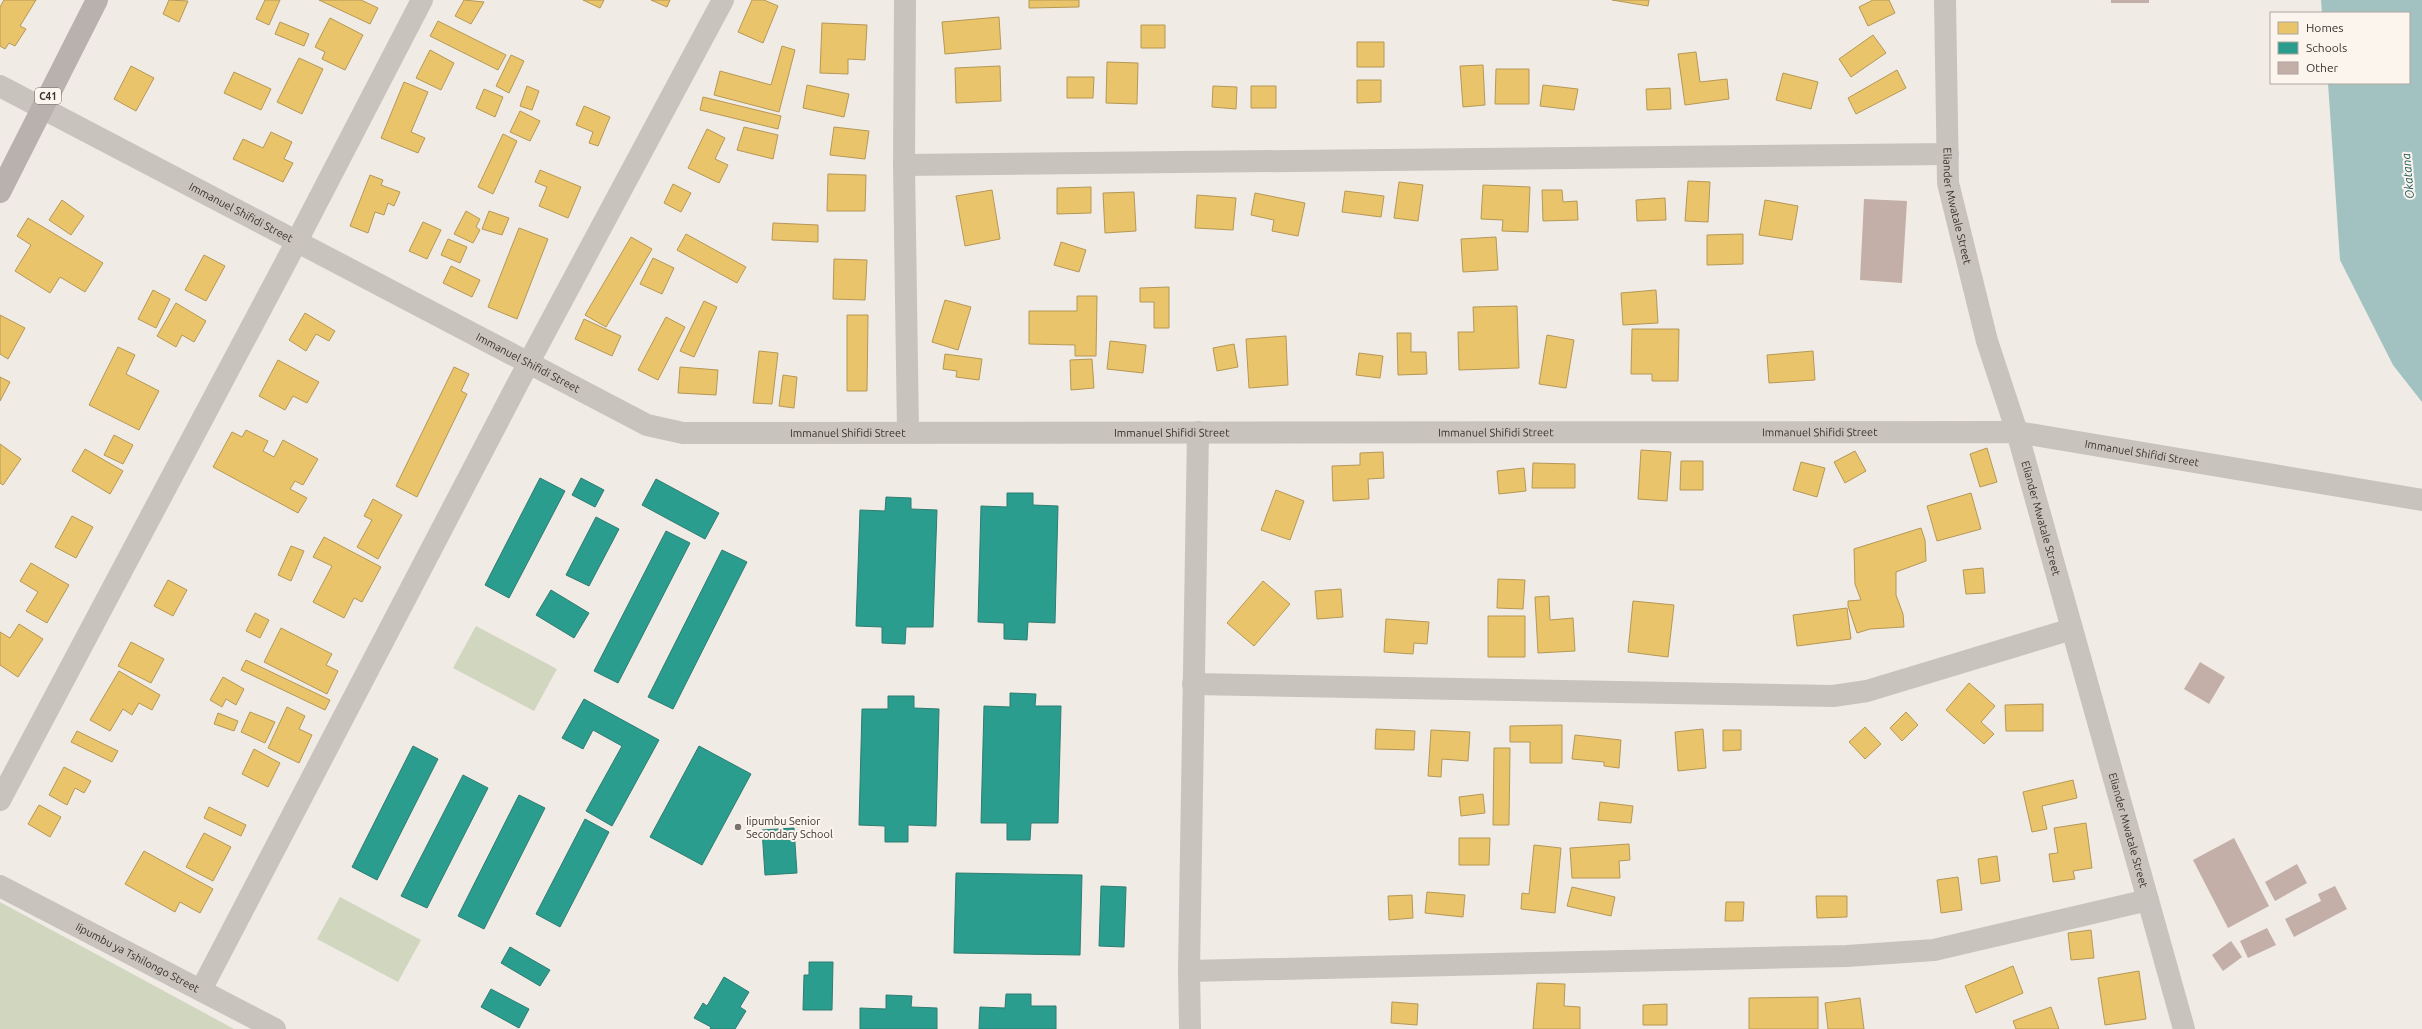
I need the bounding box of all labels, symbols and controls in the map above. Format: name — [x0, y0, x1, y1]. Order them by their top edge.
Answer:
legend — [2270, 12, 2410, 84]
text: Homes — [2306, 21, 2344, 34]
text: Schools — [2306, 41, 2347, 54]
text: Other — [2306, 61, 2339, 74]
road number: C41 — [35, 88, 61, 104]
street label: Eliander Mwatale Street — [1941, 147, 1974, 266]
water label: Okatana — [2399, 152, 2416, 199]
street label: Immanuel Shifidi Street — [187, 180, 295, 245]
street label: Immanuel Shifidi Street — [474, 330, 582, 395]
street label: Immanuel Shifidi Street — [1438, 426, 1554, 438]
street label: Immanuel Shifidi Street — [1762, 426, 1878, 438]
street label: Immanuel Shifidi Street — [790, 427, 906, 439]
street label: Immanuel Shifidi Street — [1114, 427, 1230, 439]
street label: Immanuel Shifidi Street — [2084, 437, 2201, 469]
street label: Eliander Mwatale Street — [2019, 459, 2063, 578]
street label: Eliander Mwatale Street — [2107, 771, 2150, 890]
place label: Iipumbu Senior Secondary School — [746, 815, 833, 840]
marker: Iipumbu Senior Secondary School — [733, 822, 743, 832]
street label: Iipumbu ya Tshilongo Street — [74, 920, 202, 995]

